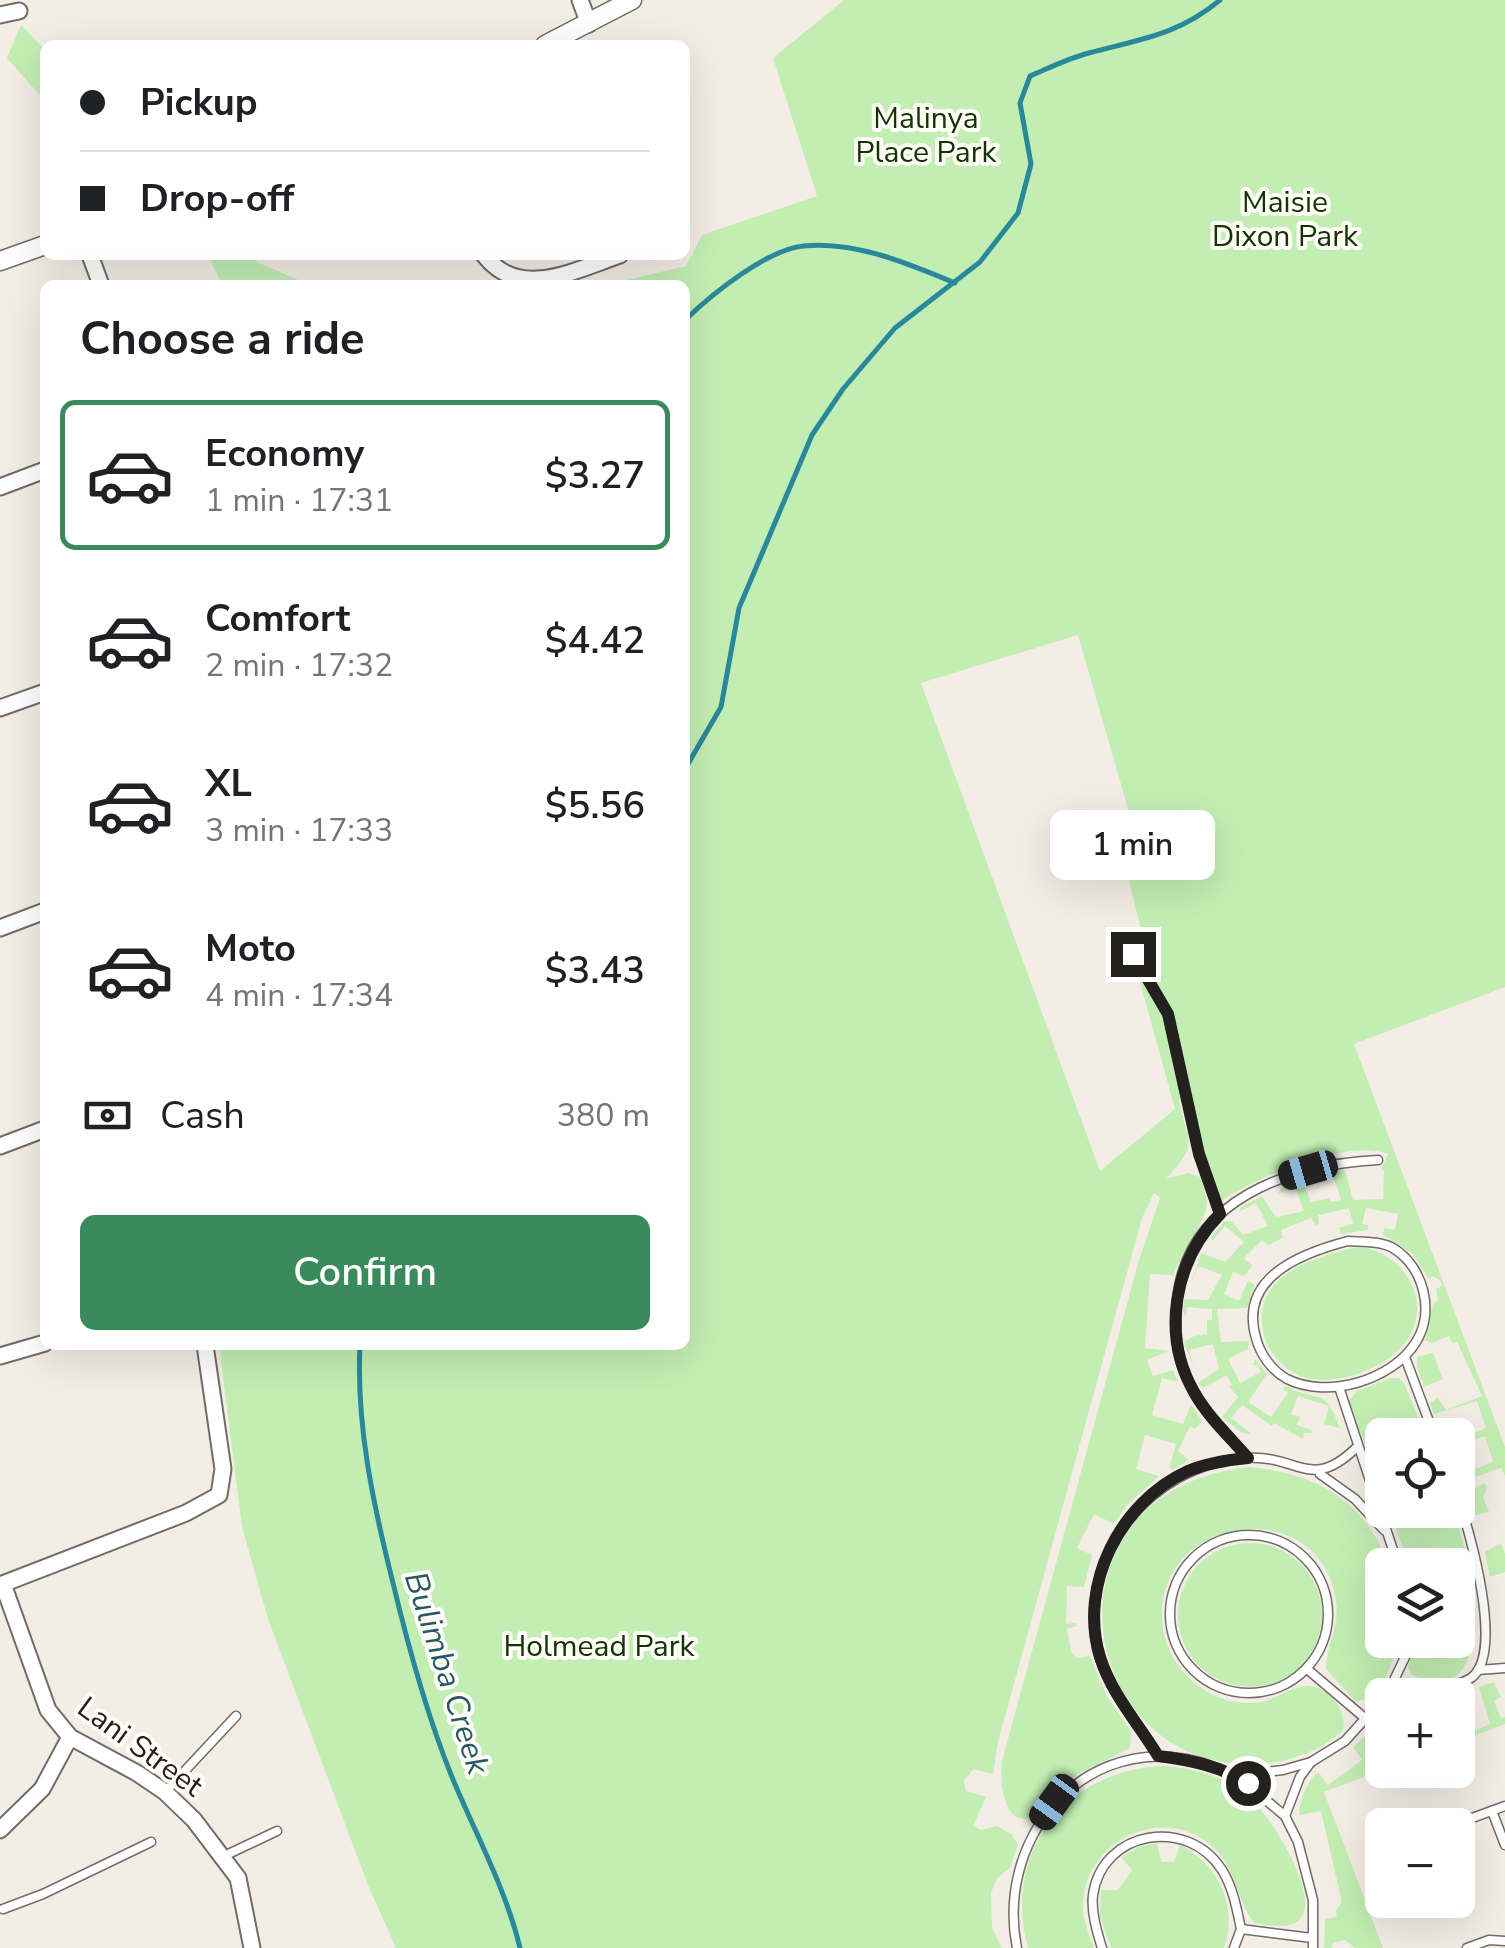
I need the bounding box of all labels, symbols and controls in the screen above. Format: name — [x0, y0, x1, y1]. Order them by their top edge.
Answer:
text: Pickup — [140, 77, 258, 128]
park label: Malinya Place Park — [856, 98, 997, 173]
text: Drop-off — [140, 173, 294, 224]
park label: Maisie Dixon Park — [1212, 182, 1359, 257]
text: Choose a ride — [80, 309, 365, 370]
text: Economy — [205, 428, 364, 479]
icon: car — [85, 430, 175, 520]
text: $3.27 — [545, 450, 645, 501]
text: 1 min · 17:31 — [205, 479, 393, 522]
text: Comfort — [205, 593, 350, 644]
icon: car — [85, 595, 175, 685]
text: $4.42 — [545, 615, 645, 666]
text: 2 min · 17:32 — [205, 644, 393, 687]
text: XL — [205, 758, 252, 809]
icon: car — [85, 760, 175, 850]
text: $5.56 — [545, 780, 645, 831]
text: 3 min · 17:33 — [205, 809, 393, 852]
callout: 1 min — [1050, 809, 1216, 879]
text: 1 min — [1092, 823, 1173, 866]
text: Moto — [205, 923, 296, 974]
icon: car — [85, 925, 175, 1015]
route end — [1111, 932, 1156, 977]
text: $3.43 — [545, 945, 645, 996]
text: 4 min · 17:34 — [205, 974, 393, 1017]
icon: cash — [80, 1088, 135, 1143]
text: Cash — [160, 1090, 245, 1141]
text: 380 m — [557, 1094, 650, 1137]
car — [1275, 1147, 1341, 1193]
button: Confirm — [80, 1215, 650, 1330]
map controls — [1365, 1418, 1475, 1918]
button: locate — [1365, 1418, 1475, 1528]
button: layers — [1365, 1548, 1475, 1658]
water label: Bulimba Creek — [394, 1566, 500, 1781]
park label: Holmead Park — [503, 1626, 696, 1667]
button: + — [1365, 1678, 1475, 1788]
street label: Lani Street — [69, 1688, 211, 1807]
route start — [1226, 1761, 1271, 1806]
car — [1024, 1769, 1084, 1835]
button: − — [1365, 1808, 1475, 1918]

